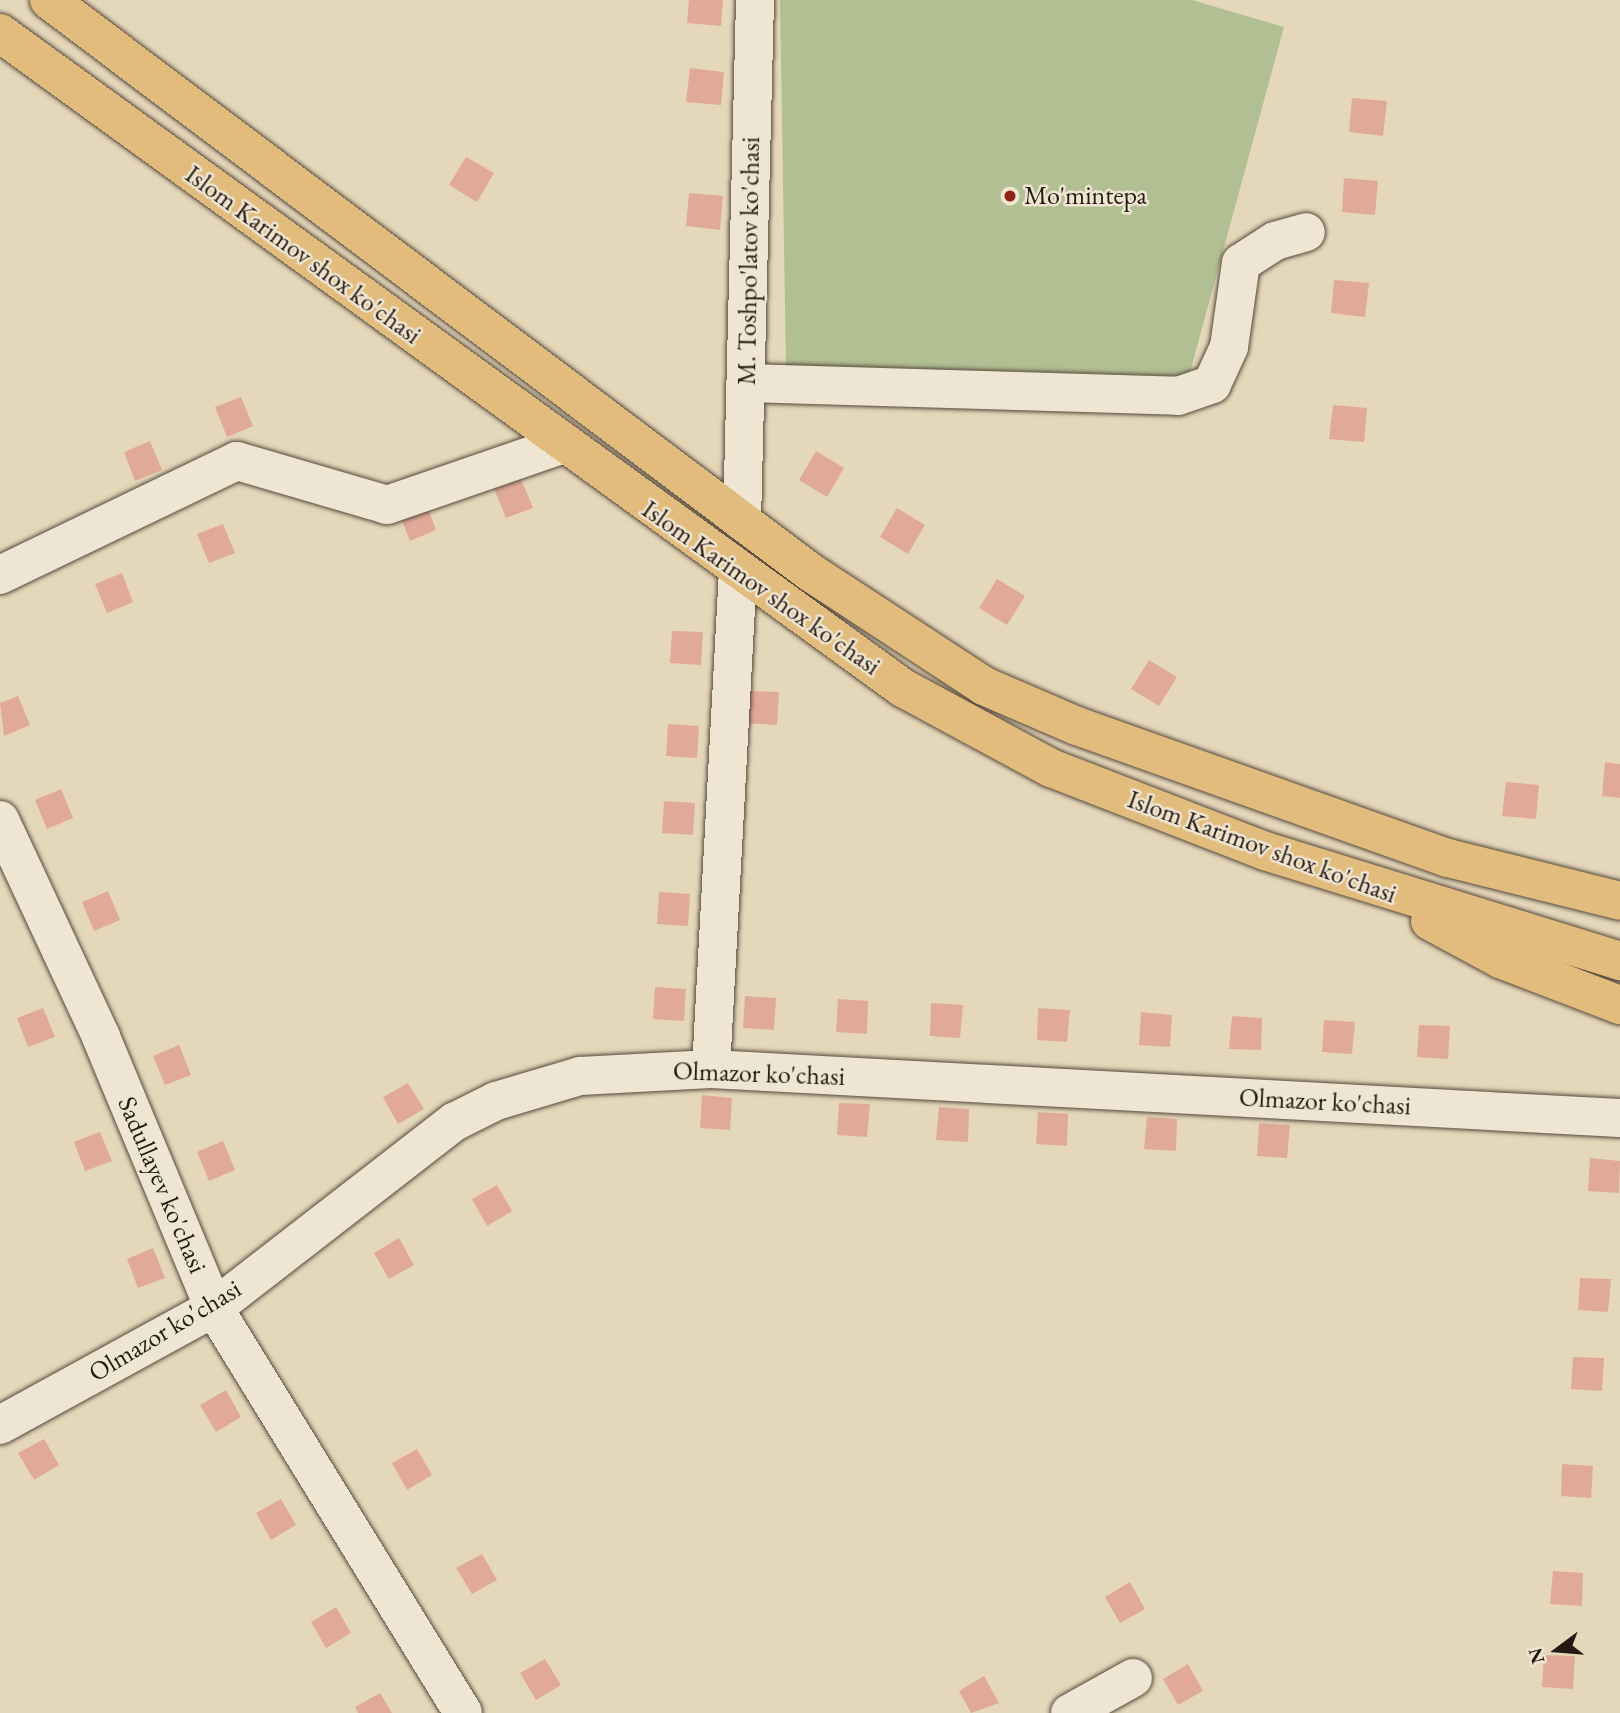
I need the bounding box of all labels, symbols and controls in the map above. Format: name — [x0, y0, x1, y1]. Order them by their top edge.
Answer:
street label: M. Toshpo'latov ko'chasi — [731, 136, 767, 386]
street label: Islom Karimov shox ko'chasi — [179, 159, 427, 351]
place label: Mo'mintepa — [1024, 180, 1147, 212]
marker: Mo'mintepa — [1002, 188, 1018, 204]
street label: Islom Karimov shox ko'chasi — [636, 494, 886, 682]
street label: Islom Karimov shox ko'chasi — [1123, 784, 1401, 910]
street label: Olmazor ko'chasi — [672, 1055, 846, 1093]
street label: Olmazor ko'chasi — [1238, 1082, 1412, 1122]
street label: Sadullayev ko'chasi — [111, 1092, 213, 1278]
street label: Olmazor ko'chasi — [83, 1273, 247, 1389]
north arrow — [1522, 1615, 1592, 1685]
text: N — [1522, 1645, 1550, 1667]

